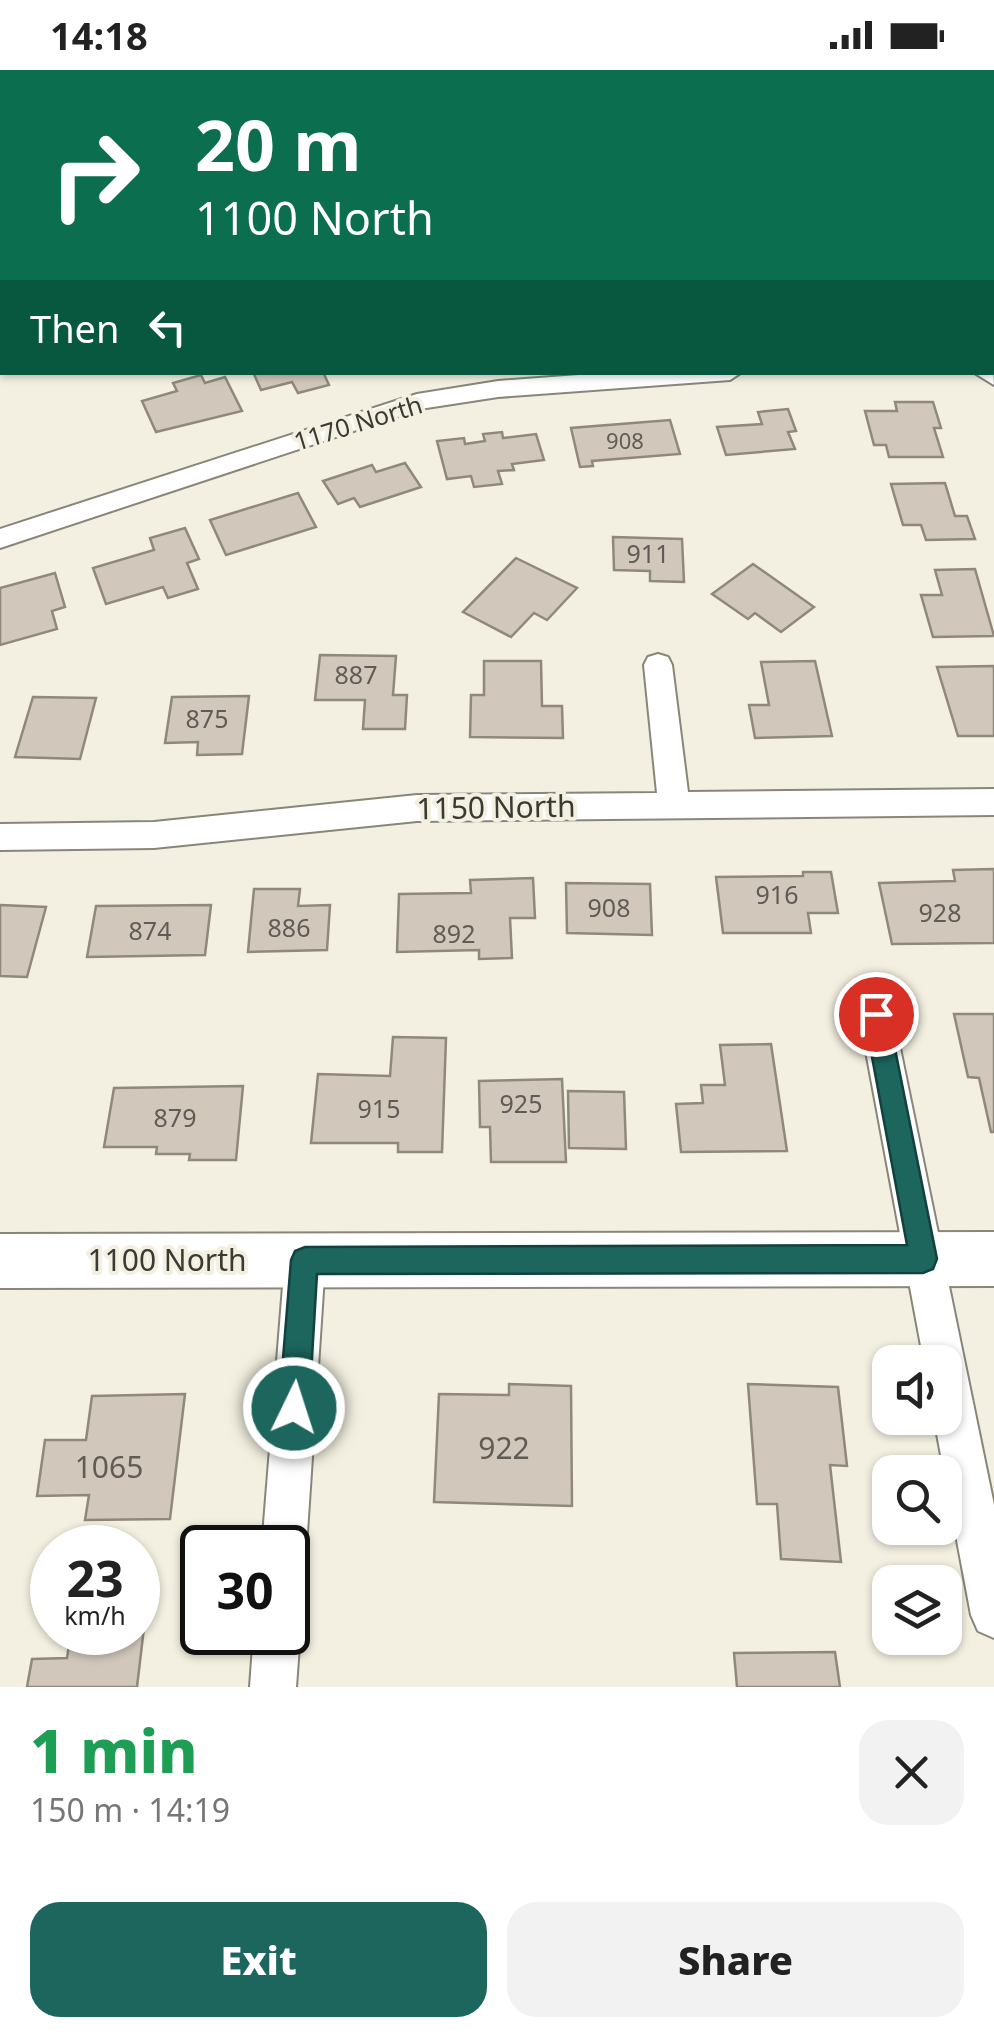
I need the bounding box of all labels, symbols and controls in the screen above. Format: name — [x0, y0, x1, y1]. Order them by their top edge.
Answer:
text: 14:18 — [50, 9, 148, 61]
text: 20 m — [195, 96, 362, 192]
icon: right — [30, 110, 160, 240]
text: 1100 North — [195, 187, 434, 248]
icon: left — [140, 300, 195, 355]
text: Then — [30, 302, 120, 354]
street label: 1170 North — [289, 386, 426, 458]
house number: 908 — [606, 425, 644, 455]
house number: 911 — [627, 536, 669, 570]
house number: 887 — [335, 657, 377, 691]
house number: 875 — [186, 701, 228, 735]
street label: 1150 North — [416, 785, 576, 828]
house number: 916 — [756, 877, 798, 911]
house number: 908 — [588, 890, 630, 924]
house number: 928 — [919, 895, 961, 929]
house number: 886 — [268, 910, 310, 944]
house number: 874 — [129, 913, 171, 947]
house number: 892 — [433, 916, 475, 950]
pin — [834, 972, 919, 1057]
icon: arrive — [849, 987, 904, 1042]
house number: 925 — [500, 1086, 542, 1120]
house number: 915 — [358, 1091, 400, 1125]
house number: 879 — [154, 1100, 196, 1134]
street label: 1100 North — [87, 1239, 247, 1280]
map controls — [872, 1345, 962, 1655]
button: sound — [872, 1345, 962, 1435]
position arrow — [242, 1356, 346, 1460]
house number: 922 — [478, 1427, 530, 1468]
house number: 1065 — [75, 1446, 143, 1487]
button: search — [872, 1455, 962, 1545]
speed limit sign: 30 — [180, 1525, 310, 1655]
text: 23 — [66, 1544, 124, 1612]
button: layers — [872, 1565, 962, 1655]
text: km/h — [64, 1598, 126, 1632]
text: 1 min — [30, 1709, 198, 1791]
button: close — [859, 1720, 964, 1825]
text: 150 m · 14:19 — [30, 1788, 230, 1831]
button: Exit — [30, 1902, 487, 2017]
button: Share — [507, 1902, 964, 2017]

